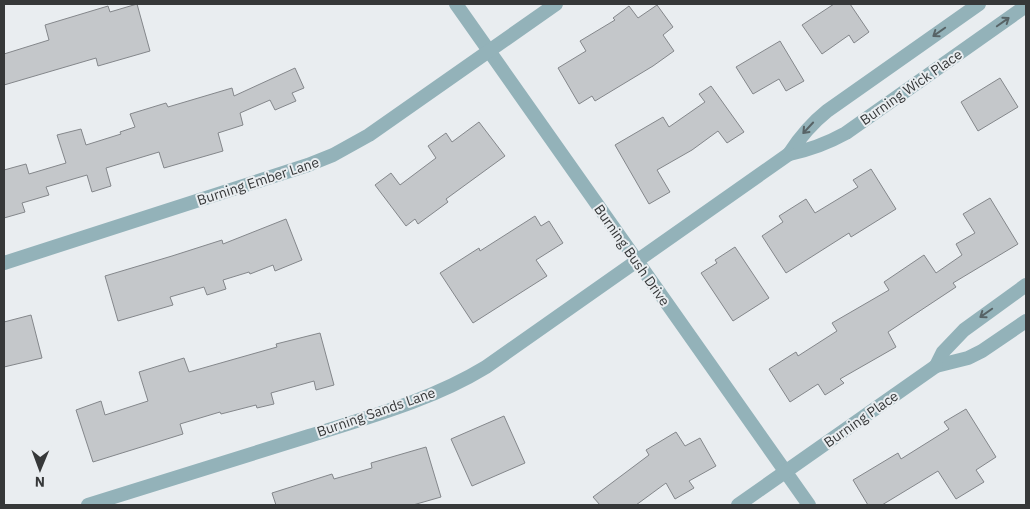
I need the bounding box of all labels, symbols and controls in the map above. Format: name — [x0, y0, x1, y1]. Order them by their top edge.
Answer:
one-way arrow — [995, 17, 1009, 27]
one-way arrow — [932, 27, 946, 37]
street label: Burning Wick Place — [857, 45, 966, 129]
one-way arrow — [802, 122, 814, 134]
street label: Burning Ember Lane — [195, 153, 322, 209]
street label: Burning Bush Drive — [590, 201, 674, 310]
one-way arrow — [980, 308, 994, 318]
street label: Burning Sands Lane — [314, 383, 438, 441]
street label: Burning Place — [820, 387, 902, 451]
north arrow — [15, 444, 65, 494]
text: N — [35, 473, 45, 491]

